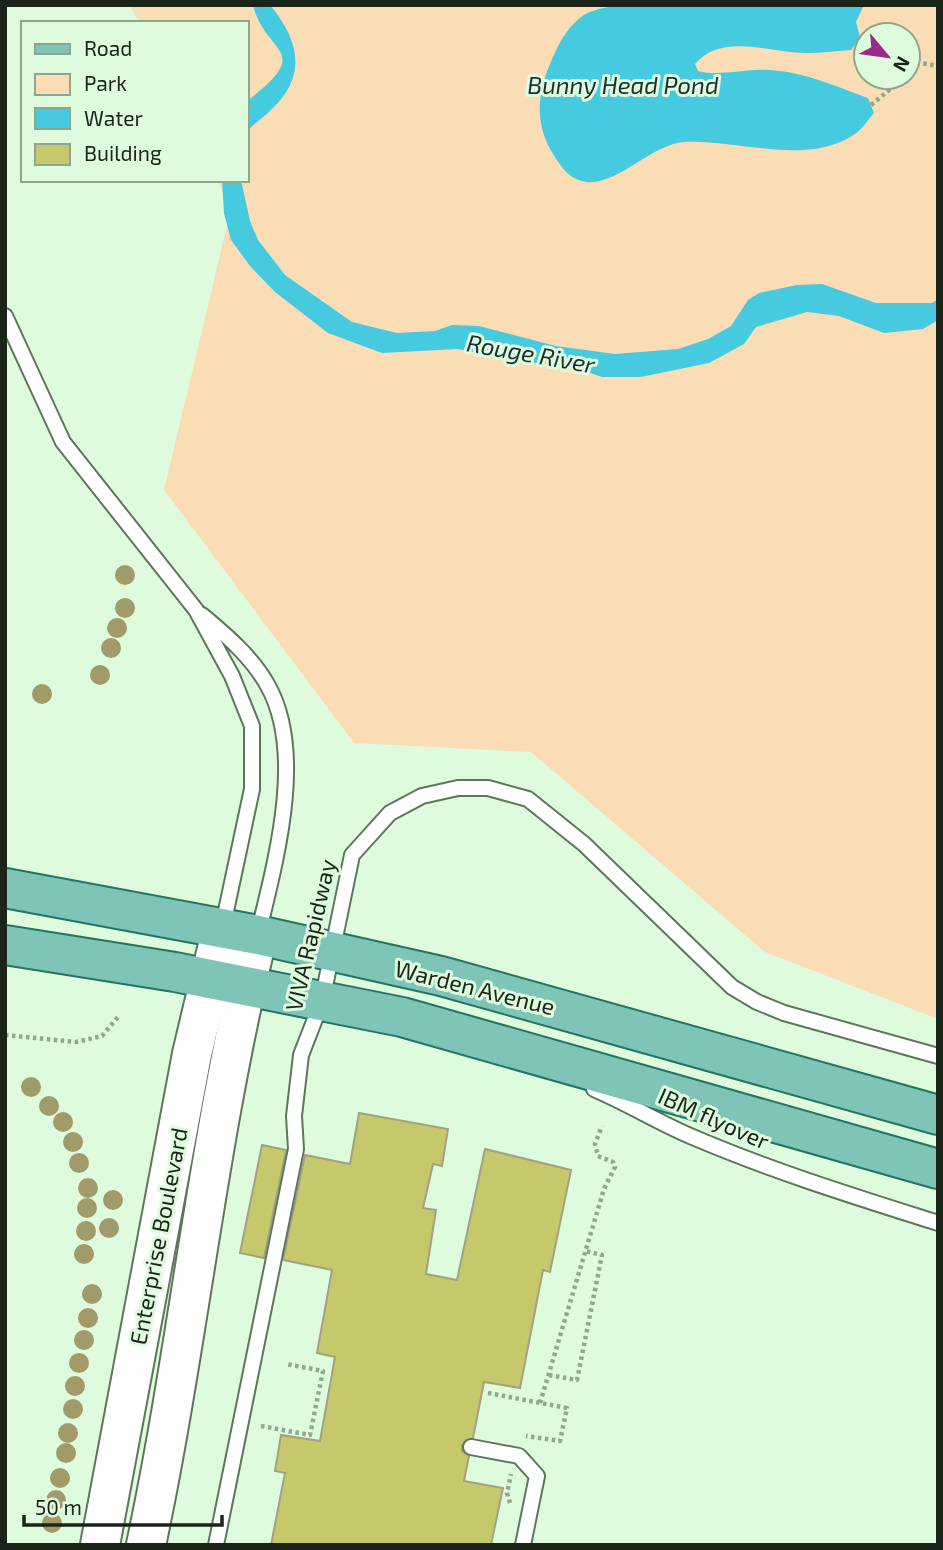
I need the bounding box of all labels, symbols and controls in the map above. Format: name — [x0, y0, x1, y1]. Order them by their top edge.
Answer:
legend — [21, 21, 248, 182]
north arrow — [852, 21, 922, 91]
text: Road — [84, 35, 132, 60]
text: N — [889, 53, 916, 76]
text: Park — [84, 70, 127, 95]
water label: Bunny Head Pond — [527, 70, 719, 99]
text: Water — [84, 105, 143, 130]
text: Building — [84, 140, 162, 165]
water label: Rouge River — [465, 327, 598, 379]
street label: VIVA Rapidway — [279, 856, 341, 1014]
street label: Warden Avenue — [392, 954, 558, 1020]
street label: IBM flyover — [654, 1081, 774, 1155]
street label: Enterprise Boulevard — [123, 1125, 193, 1347]
scale bar — [24, 1484, 222, 1528]
text: 50 m — [35, 1494, 82, 1519]

